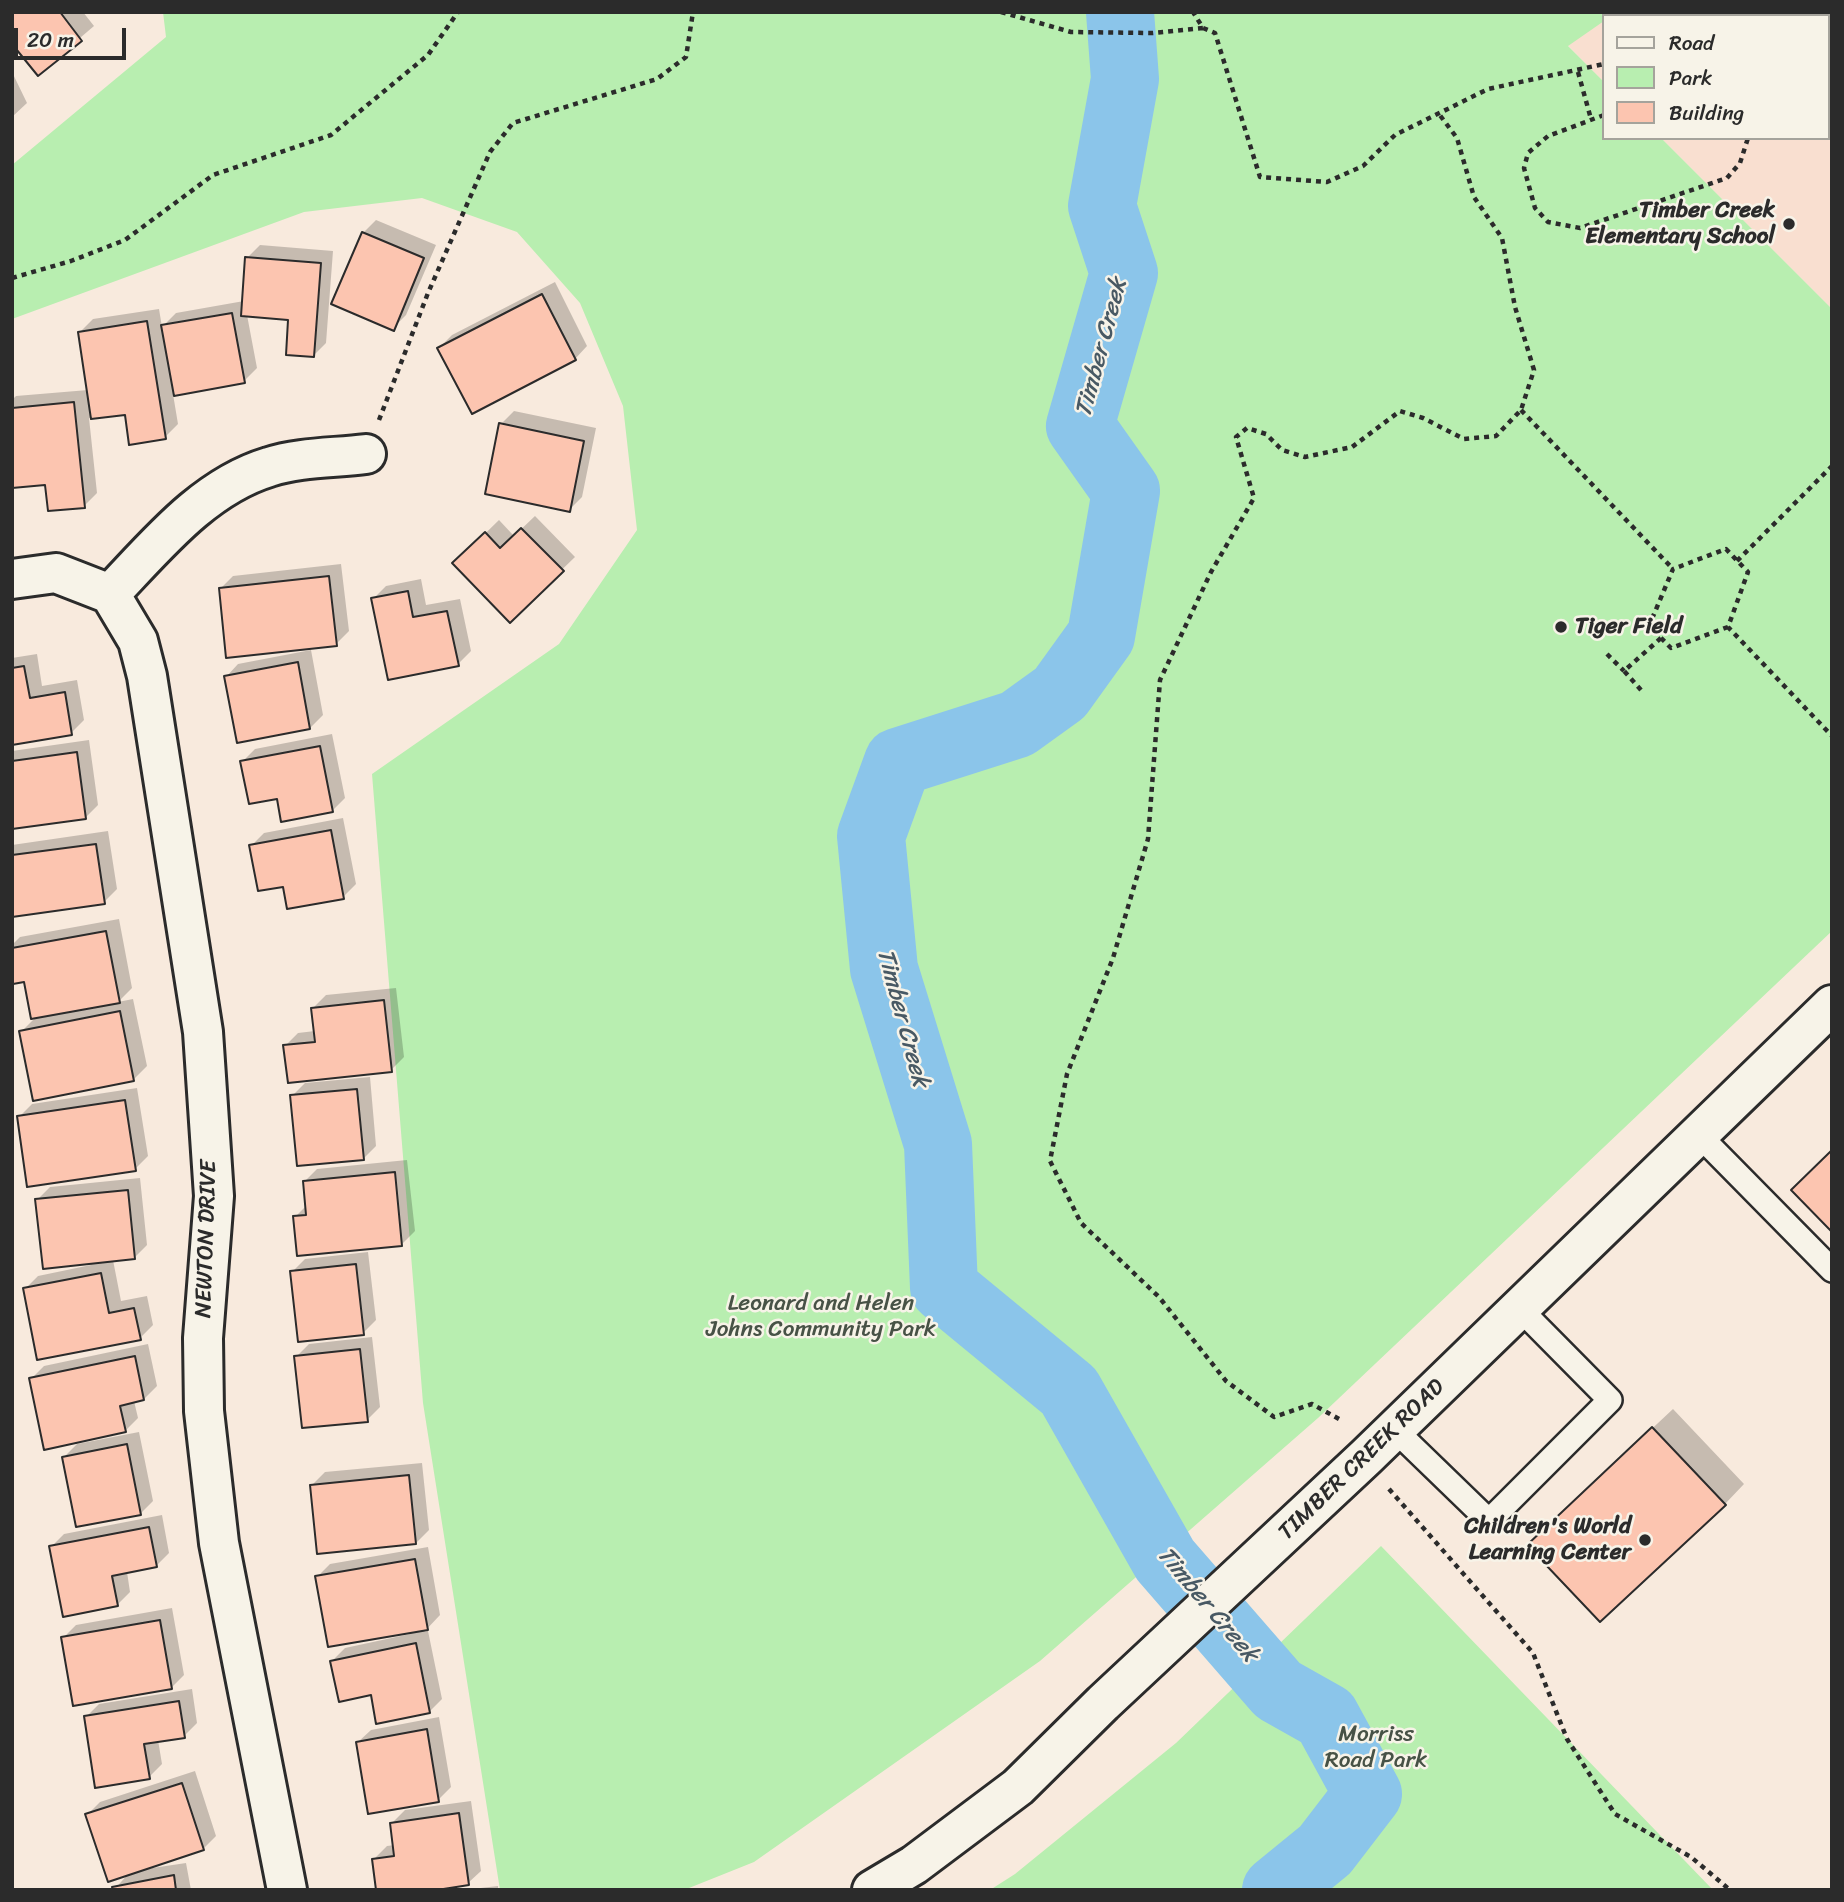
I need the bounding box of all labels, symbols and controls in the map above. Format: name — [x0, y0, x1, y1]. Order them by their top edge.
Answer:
scale bar — [18, 14, 130, 58]
legend — [1602, 14, 1830, 140]
text: 20 m — [27, 21, 74, 59]
text: Road — [1669, 24, 1714, 62]
text: Park — [1669, 59, 1712, 97]
text: Building — [1669, 94, 1744, 132]
place label: Timber Creek Elementary School — [1585, 197, 1775, 251]
marker: Timber Creek Elementary School — [1781, 216, 1797, 232]
water label: Timber Creek — [1070, 276, 1134, 420]
place label: Tiger Field — [1575, 613, 1682, 641]
marker: Tiger Field — [1553, 619, 1569, 635]
water label: Timber Creek — [870, 946, 934, 1090]
street label: NEWTON DRIVE — [190, 1159, 224, 1319]
park label: Leonard and Helen Johns Community Park — [706, 1290, 936, 1344]
street label: TIMBER CREEK ROAD — [1273, 1374, 1451, 1546]
place label: Children's World Learning Center — [1464, 1513, 1631, 1567]
marker: Children's World Learning Center — [1637, 1532, 1653, 1548]
water label: Timber Creek — [1150, 1541, 1264, 1669]
park label: Morriss Road Park — [1325, 1721, 1427, 1775]

